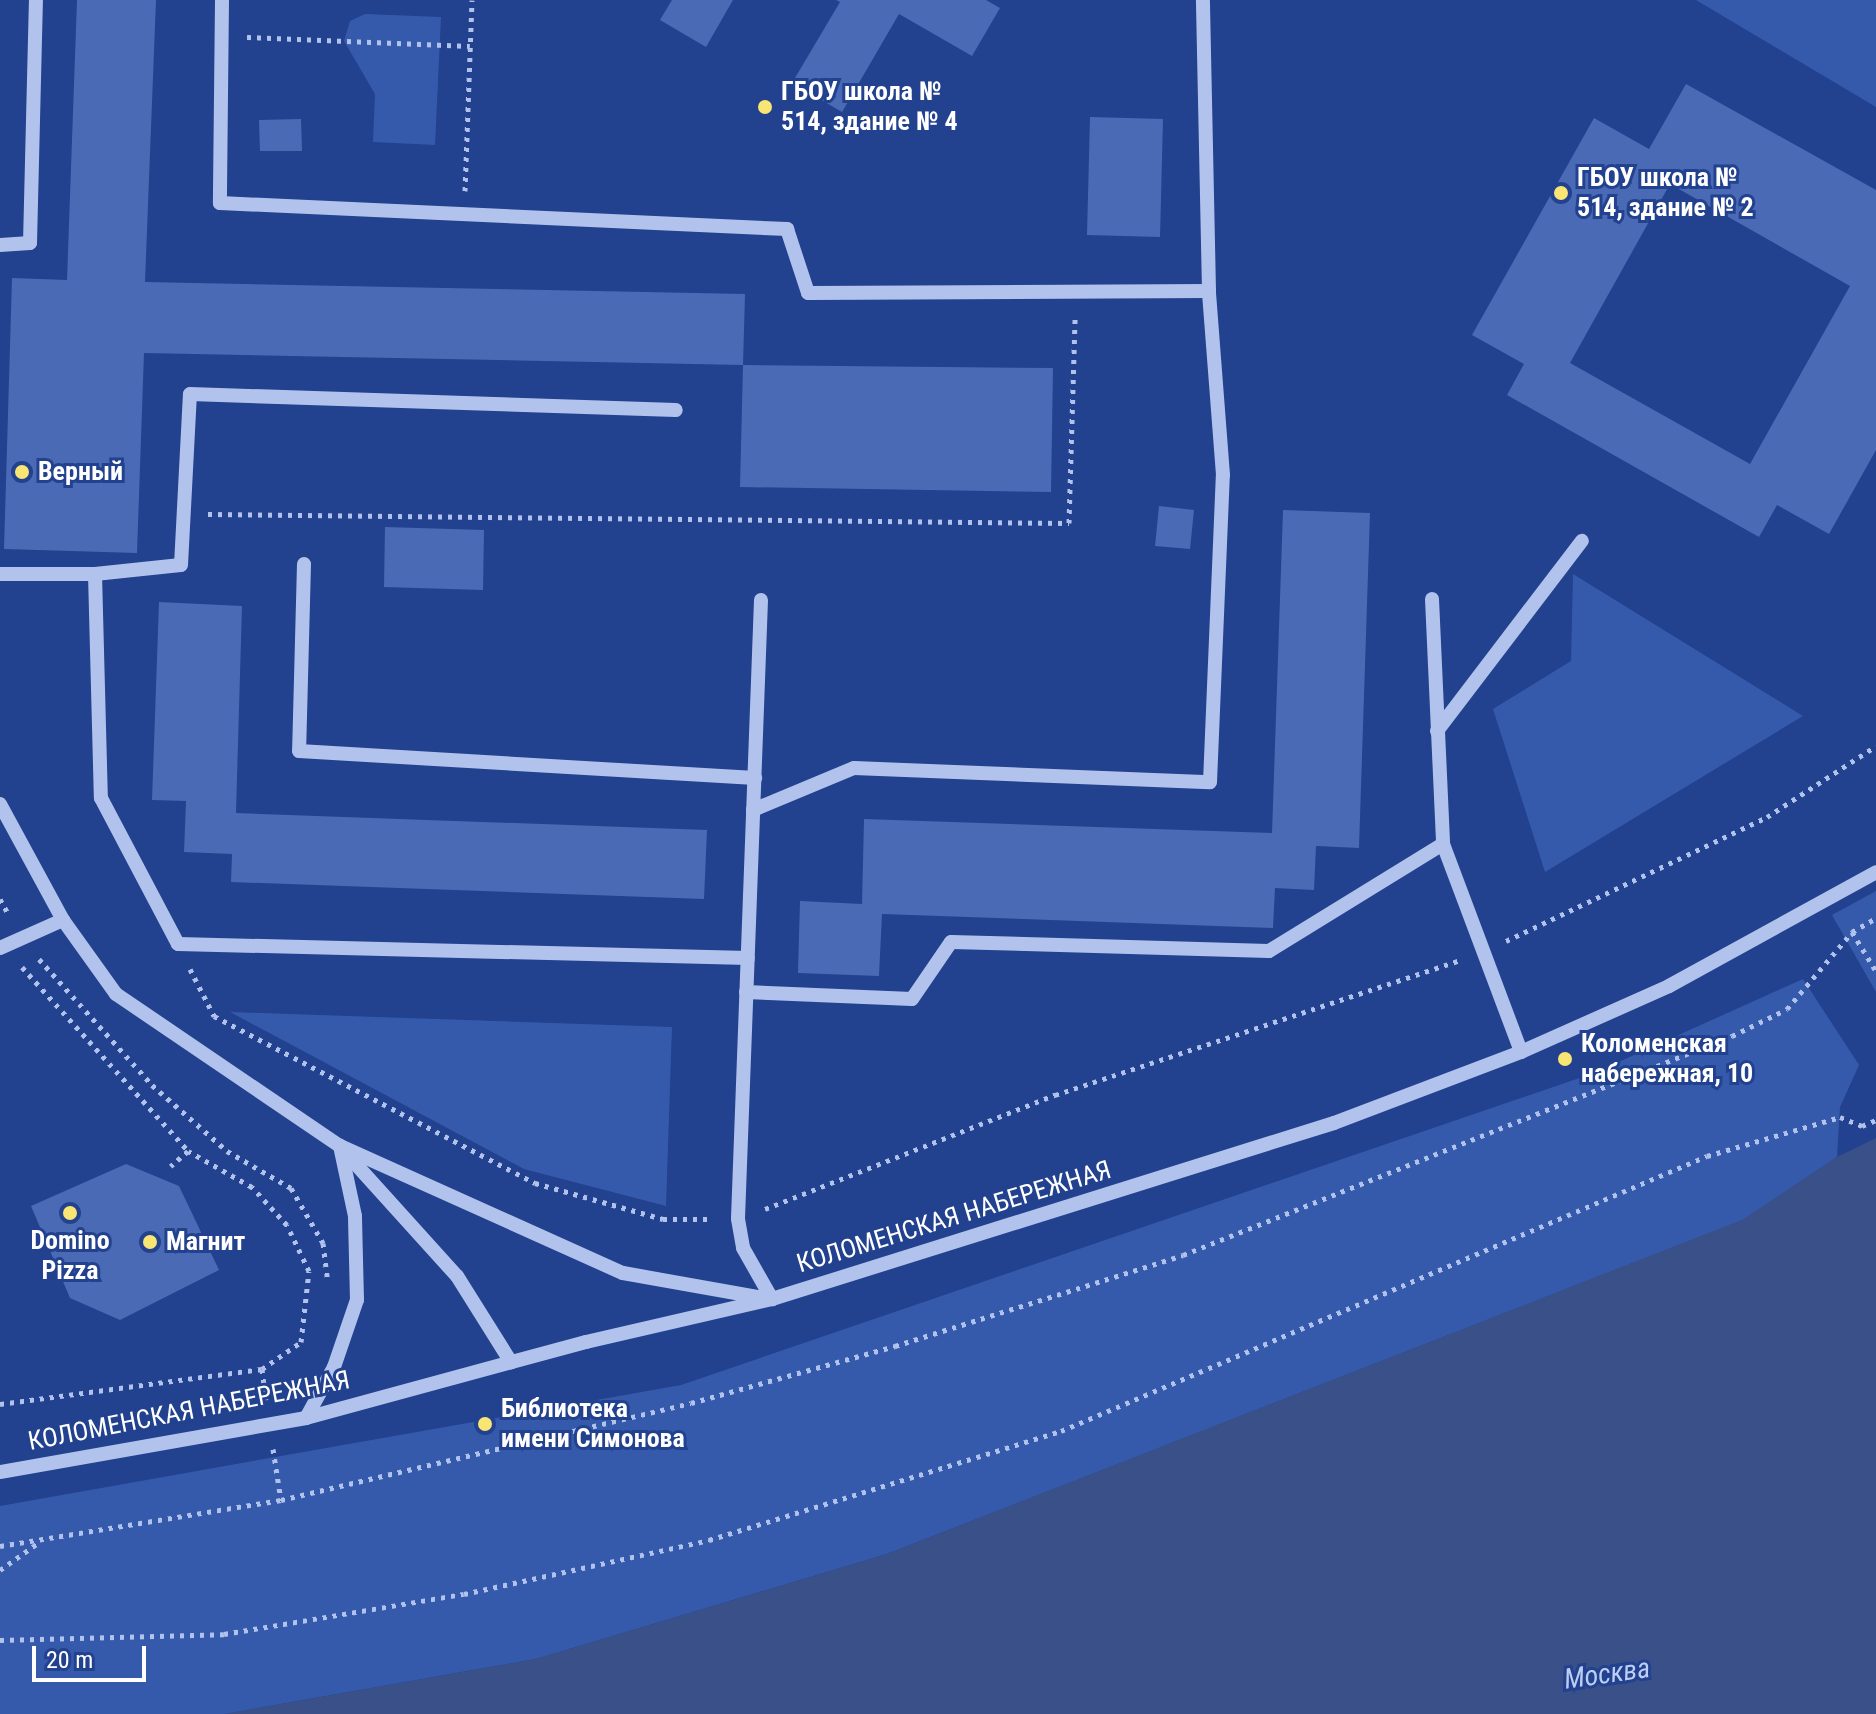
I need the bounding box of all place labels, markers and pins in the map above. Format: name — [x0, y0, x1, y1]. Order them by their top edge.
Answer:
place label: ГБОУ школа № 514, здание № 4 — [781, 76, 958, 138]
marker: ГБОУ школа № 514, здание № 4 — [756, 98, 774, 116]
place label: ГБОУ школа № 514, здание № 2 — [1577, 162, 1754, 224]
marker: ГБОУ школа № 514, здание № 2 — [1552, 184, 1570, 202]
place label: Верный — [38, 456, 123, 488]
marker: Верный — [13, 463, 31, 481]
place label: Коломенская набережная, 10 — [1581, 1028, 1753, 1090]
marker: Коломенская набережная, 10 — [1556, 1050, 1574, 1068]
marker: Domino Pizza — [61, 1204, 79, 1222]
place label: Domino Pizza — [30, 1225, 110, 1286]
place label: Магнит — [166, 1226, 245, 1258]
marker: Магнит — [141, 1233, 159, 1251]
place label: Библиотека имени Симонова — [501, 1393, 685, 1454]
marker: Библиотека имени Симонова — [476, 1415, 494, 1433]

